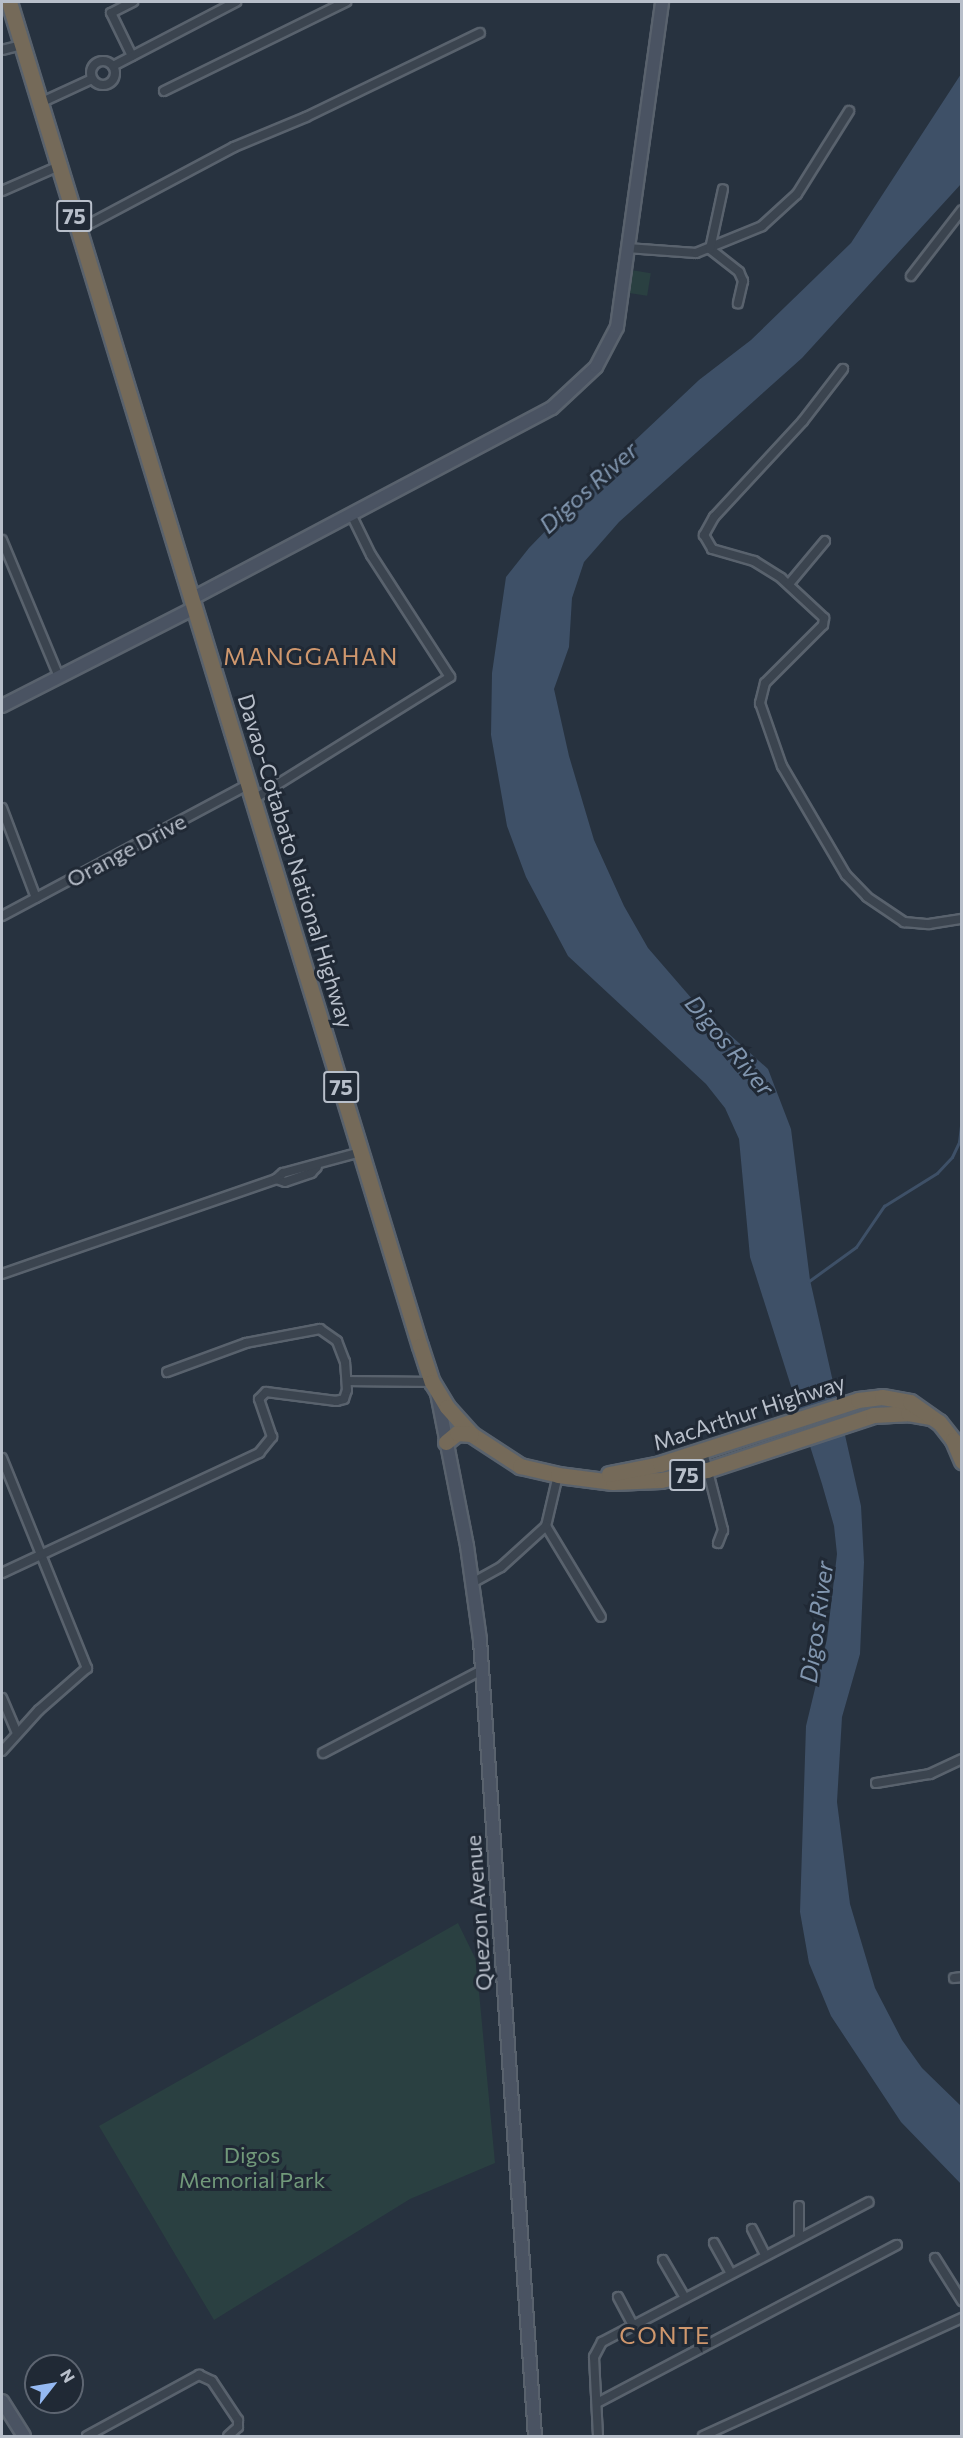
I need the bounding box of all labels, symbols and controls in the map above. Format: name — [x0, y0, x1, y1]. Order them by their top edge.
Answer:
road number: 75 — [56, 198, 92, 234]
water label: Digos River — [533, 435, 643, 539]
district label: MANGGAHAN — [223, 642, 399, 670]
street label: Davao-Cotabato National Highway — [232, 691, 360, 1031]
street label: Orange Drive — [62, 808, 190, 892]
water label: Digos River — [680, 989, 780, 1101]
road number: 75 — [323, 1069, 359, 1105]
street label: MacArthur Highway — [650, 1368, 848, 1456]
road number: 75 — [669, 1457, 705, 1493]
water label: Digos River — [793, 1559, 839, 1685]
street label: Quezon Avenue — [459, 1834, 497, 1992]
park label: Digos Memorial Park — [179, 2141, 325, 2192]
district label: CONTE — [619, 2321, 711, 2349]
north arrow — [24, 2354, 84, 2414]
text: N — [57, 2365, 79, 2386]

